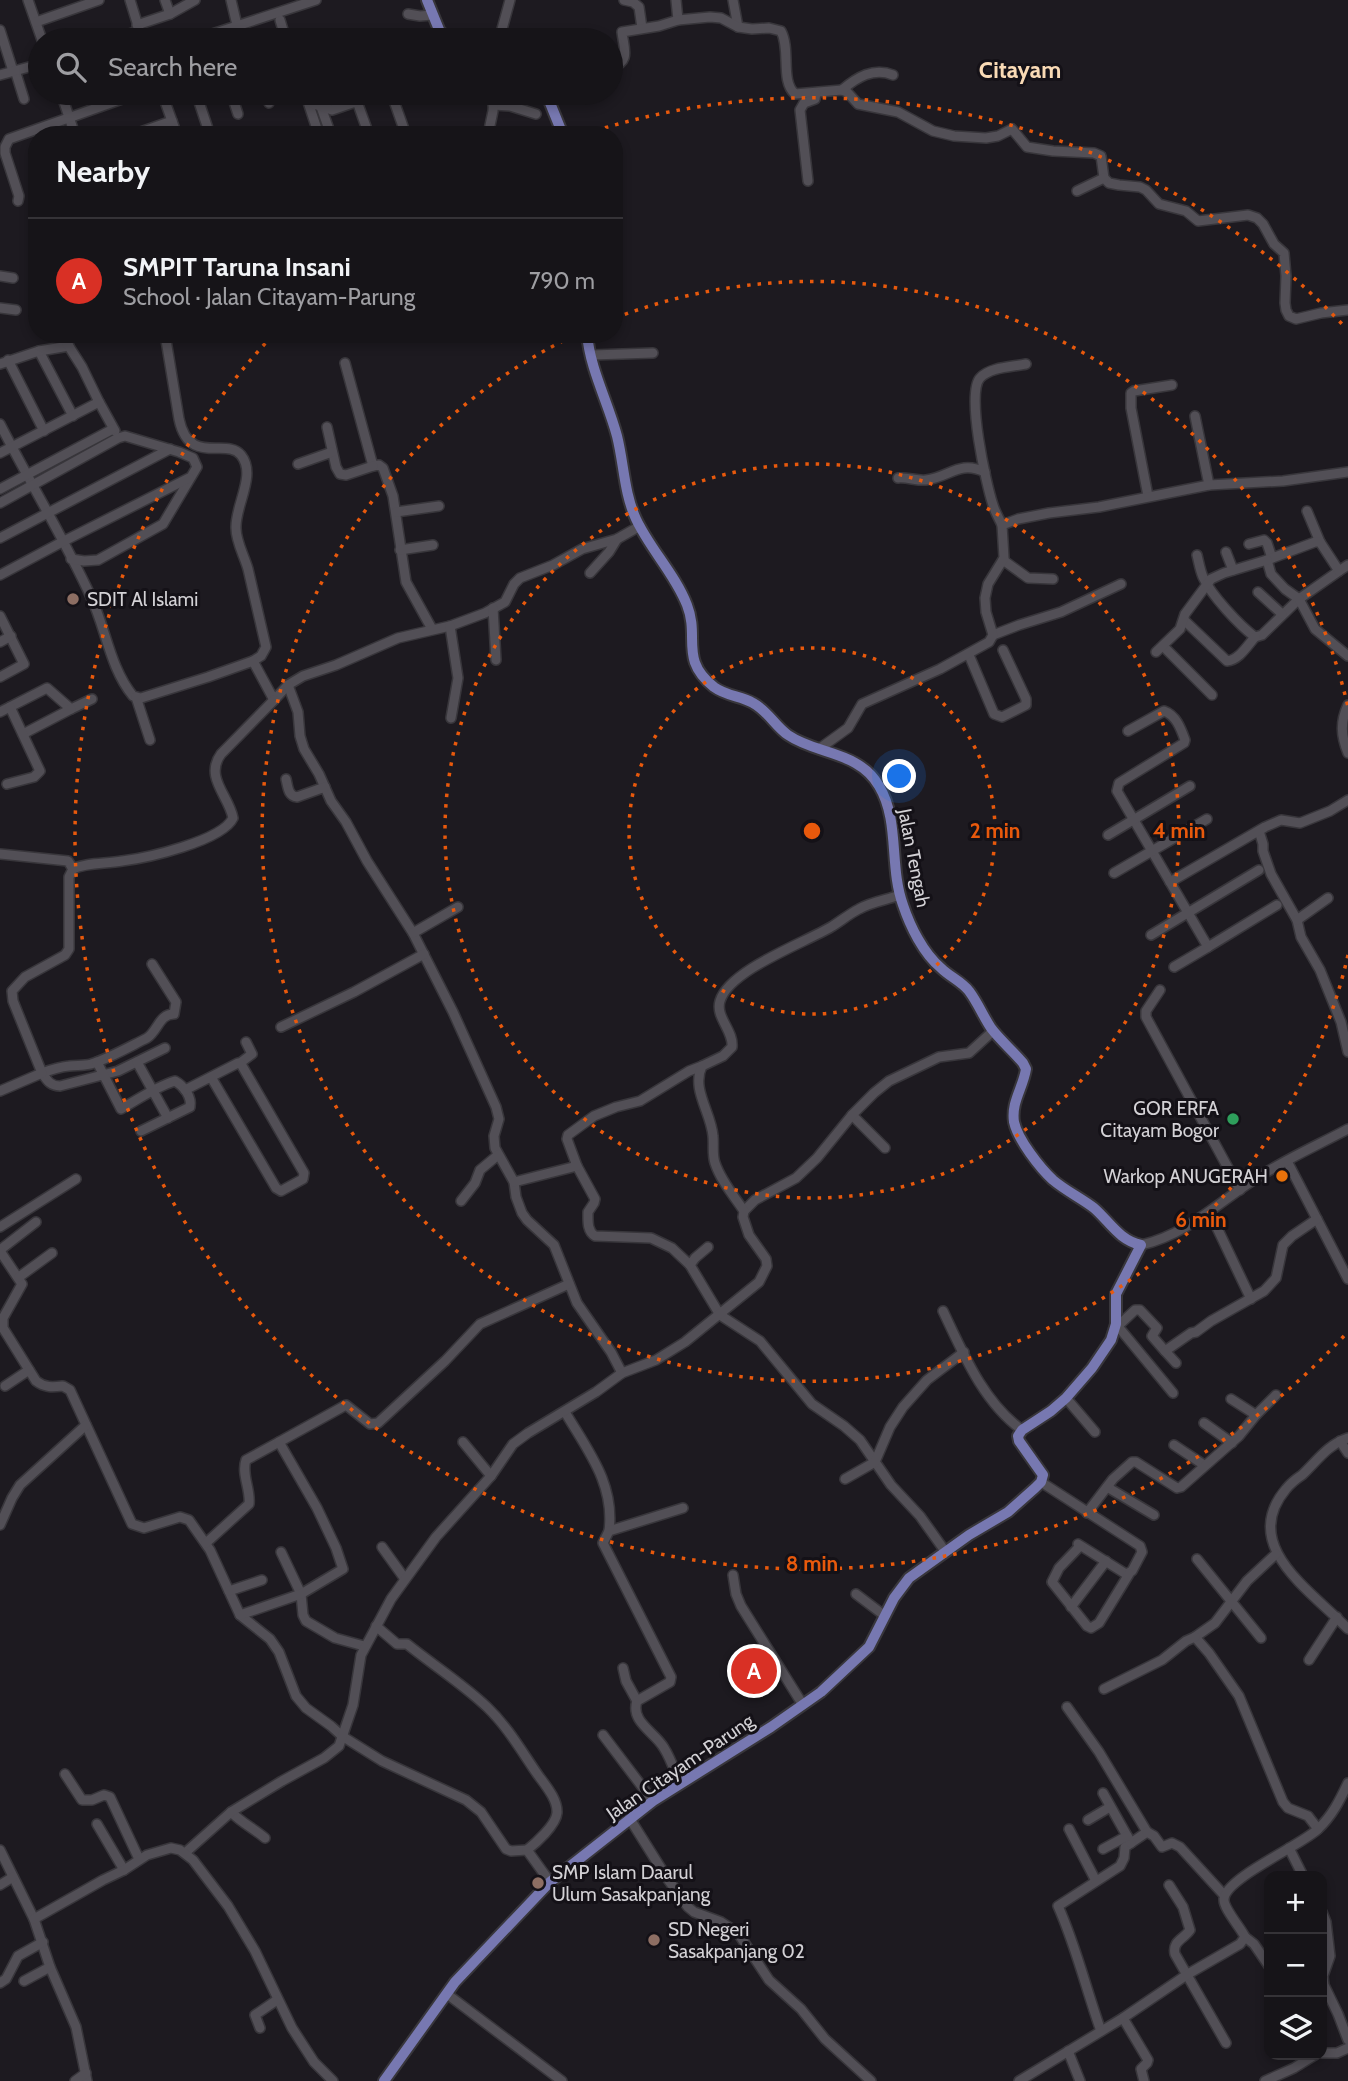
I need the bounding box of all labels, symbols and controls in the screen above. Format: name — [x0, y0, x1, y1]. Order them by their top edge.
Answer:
search box — [28, 28, 623, 105]
icon: search — [52, 48, 90, 86]
text: Search here — [108, 51, 237, 83]
district label: Citayam — [979, 56, 1061, 84]
text: Nearby — [56, 153, 150, 190]
text: SMPIT Taruna Insani — [123, 251, 351, 283]
text: A — [72, 267, 86, 295]
text: 790 m — [529, 267, 595, 295]
text: School · Jalan Citayam-Parung — [123, 283, 415, 311]
place label: SDIT Al Islami — [87, 588, 198, 611]
marker: SDIT Al Islami — [65, 591, 81, 607]
your location — [882, 759, 916, 793]
street label: Jalan Tengah — [893, 806, 935, 909]
text: 2 min — [970, 818, 1020, 843]
text: 4 min — [1153, 818, 1205, 843]
centre of rings — [800, 819, 824, 843]
place label: GOR ERFA Citayam Bogor — [1100, 1097, 1219, 1142]
marker: GOR ERFA Citayam Bogor — [1225, 1111, 1241, 1127]
place label: Warkop ANUGERAH — [1104, 1165, 1268, 1188]
marker: Warkop ANUGERAH — [1274, 1168, 1290, 1184]
text: 6 min — [1175, 1207, 1227, 1232]
text: 8 min — [786, 1551, 838, 1576]
pin: A — [731, 1645, 777, 1697]
street label: Jalan Citayam-Parung — [601, 1709, 759, 1825]
place label: SMP Islam Daarul Ulum Sasakpanjang — [552, 1861, 711, 1906]
map controls — [1264, 1871, 1327, 2060]
button: + — [1264, 1871, 1327, 1934]
marker: SMP Islam Daarul Ulum Sasakpanjang — [530, 1875, 546, 1891]
place label: SD Negeri Sasakpanjang 02 — [668, 1918, 805, 1963]
marker: SD Negeri Sasakpanjang 02 — [646, 1932, 662, 1948]
button: − — [1264, 1934, 1327, 1997]
button: layers — [1264, 1997, 1327, 2060]

